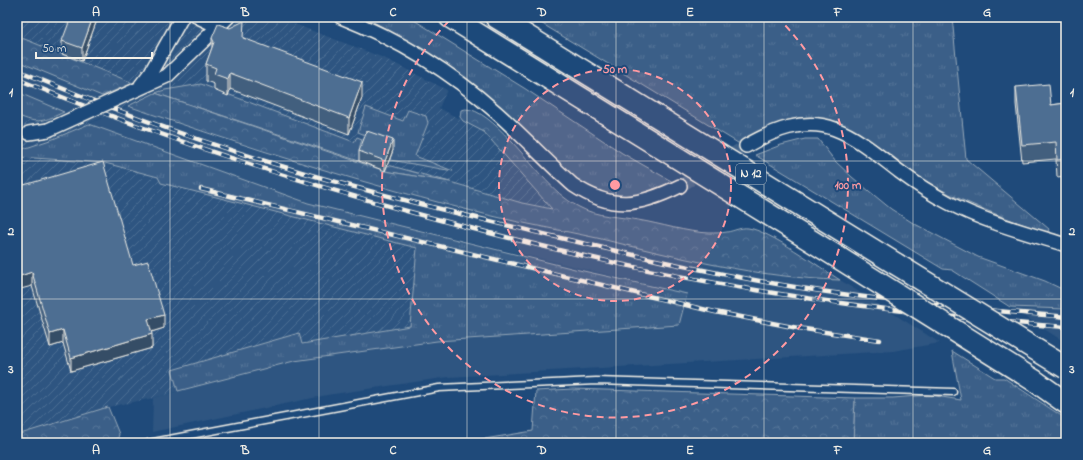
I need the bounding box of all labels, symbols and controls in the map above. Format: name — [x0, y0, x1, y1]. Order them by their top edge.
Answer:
text: A — [92, 3, 100, 22]
text: B — [240, 3, 250, 22]
text: C — [389, 3, 397, 22]
text: D — [536, 3, 547, 22]
text: E — [686, 3, 694, 22]
text: F — [833, 3, 843, 22]
text: G — [983, 3, 991, 22]
scale bar — [36, 34, 152, 60]
text: 50 m — [42, 40, 66, 58]
text: 50 m — [603, 61, 628, 79]
text: 1 — [9, 83, 14, 102]
text: 1 — [1070, 83, 1075, 102]
road number: N 12 — [736, 164, 766, 184]
text: 100 m — [835, 177, 862, 195]
centre of rings — [608, 178, 622, 192]
text: 2 — [7, 222, 15, 241]
text: 2 — [1068, 222, 1076, 241]
text: 3 — [7, 360, 14, 379]
text: 3 — [1068, 360, 1075, 379]
text: A — [92, 441, 100, 460]
text: B — [240, 441, 250, 460]
text: C — [389, 441, 397, 460]
text: D — [536, 441, 547, 460]
text: E — [686, 441, 694, 460]
text: F — [833, 441, 843, 460]
text: G — [983, 441, 991, 460]

